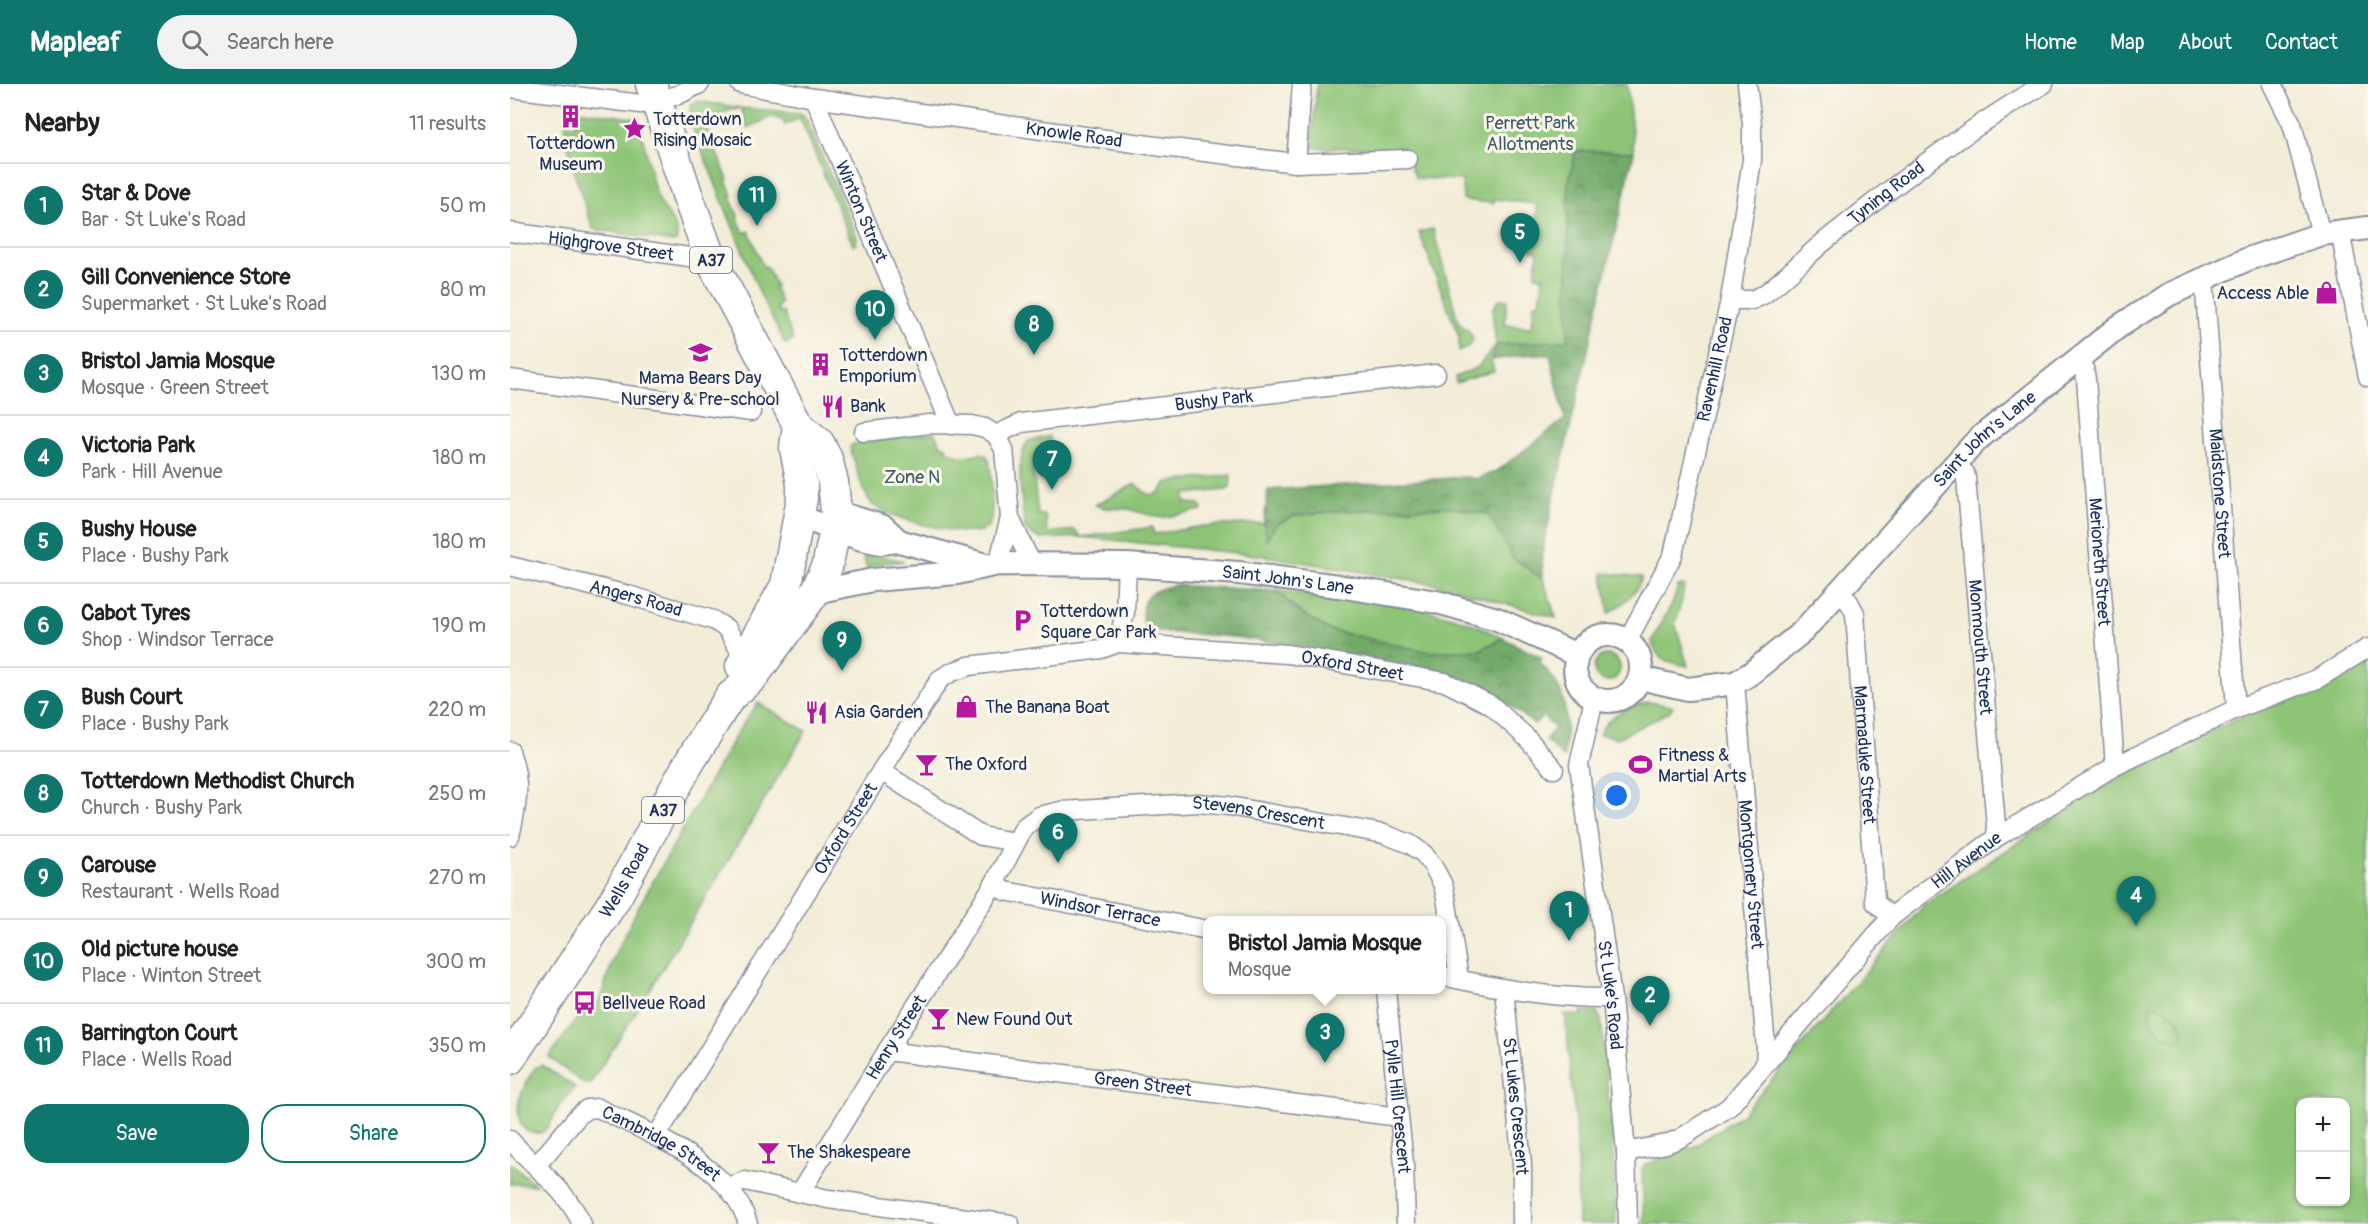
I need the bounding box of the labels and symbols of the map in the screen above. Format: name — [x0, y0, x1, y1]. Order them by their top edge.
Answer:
building icon: Totterdown Museum — [558, 104, 584, 130]
place label: Totterdown Rising Mosaic — [653, 108, 752, 152]
park label: Perrett Park Allotments — [1485, 112, 1576, 156]
place icon: Totterdown Rising Mosaic — [622, 116, 648, 142]
street label: Knowle Road — [1024, 117, 1124, 153]
place label: Totterdown Museum — [527, 132, 615, 176]
street label: Winton Street — [830, 157, 893, 267]
street label: Tyning Road — [1843, 157, 1929, 230]
pin: 11 — [738, 176, 776, 226]
pin: 5 — [1500, 214, 1540, 263]
street label: Highgrove Street — [547, 226, 676, 267]
road number: A37 — [690, 247, 732, 273]
shop icon: Access Able — [2314, 280, 2340, 306]
place label: Access Able — [2216, 282, 2309, 305]
pin: 10 — [856, 290, 895, 340]
pin: 8 — [1014, 306, 1054, 355]
street label: Ravenhill Road — [1692, 314, 1738, 424]
school or university icon: Mama Bears Day Nursery & Pre-school — [687, 339, 713, 365]
place label: Totterdown Emporium — [839, 344, 928, 388]
building icon: Totterdown Emporium — [808, 352, 834, 378]
place label: Mama Bears Day Nursery & Pre-school — [620, 367, 780, 411]
street label: Bushy Park — [1173, 385, 1255, 417]
street label: Saint John's Lane — [1928, 386, 2041, 493]
restaurant icon: Bank — [819, 393, 845, 419]
place label: Bank — [850, 395, 886, 418]
street label: Maidstone Street — [2203, 428, 2236, 560]
pin: 7 — [1032, 440, 1072, 490]
park label: Zone N — [884, 466, 940, 489]
street label: Merioneth Street — [2083, 497, 2116, 628]
street label: Saint John's Lane — [1221, 561, 1355, 600]
street label: Angers Road — [587, 575, 685, 622]
street label: Monmouth Street — [1963, 578, 1997, 717]
place label: Totterdown Square Car Park — [1040, 600, 1157, 644]
parking icon: Totterdown Square Car Park — [1009, 608, 1035, 634]
pin: 9 — [822, 622, 862, 671]
street label: Oxford Street — [1299, 646, 1406, 687]
street label: Marmaduke Street — [1848, 684, 1881, 826]
shop icon: The Banana Boat — [954, 694, 980, 720]
place label: The Banana Boat — [985, 696, 1110, 719]
restaurant icon: Asia Garden — [803, 699, 829, 725]
place label: Asia Garden — [834, 701, 923, 724]
place label: Fitness & Martial Arts — [1658, 744, 1746, 788]
bar icon: The Oxford — [914, 751, 940, 777]
sports icon: Fitness & Martial Arts — [1627, 752, 1653, 778]
place label: The Oxford — [945, 753, 1027, 776]
street label: Oxford Street — [809, 778, 883, 879]
your location — [1602, 781, 1631, 810]
street label: Stevens Crescent — [1192, 792, 1327, 835]
road number: A37 — [642, 797, 684, 823]
street label: Montgomery Street — [1733, 799, 1769, 951]
pin: 6 — [1038, 814, 1078, 863]
street label: Hill Avenue — [1927, 827, 2006, 895]
street label: Wells Road — [595, 840, 655, 923]
pin: 4 — [2116, 876, 2156, 926]
street label: Windsor Terrace — [1038, 887, 1163, 933]
pin: 1 — [1550, 892, 1588, 941]
street label: St Luke's Road — [1592, 939, 1628, 1051]
pin: 2 — [1630, 976, 1670, 1026]
bus stop icon: Bellveue Road — [571, 990, 597, 1016]
street label: Henry Street — [861, 990, 932, 1084]
place label: Bellveue Road — [602, 992, 706, 1015]
bar icon: New Found Out — [925, 1006, 951, 1032]
place label: New Found Out — [956, 1008, 1073, 1031]
pin: 3 — [1306, 1014, 1344, 1063]
street label: St Lukes Crescent — [1497, 1036, 1533, 1176]
street label: Pylle Hill Crescent — [1379, 1038, 1415, 1175]
street label: Green Street — [1093, 1067, 1194, 1102]
street label: Cambridge Street — [598, 1101, 726, 1187]
bar icon: The Shakespeare — [756, 1139, 782, 1165]
place label: The Shakespeare — [787, 1141, 911, 1164]

